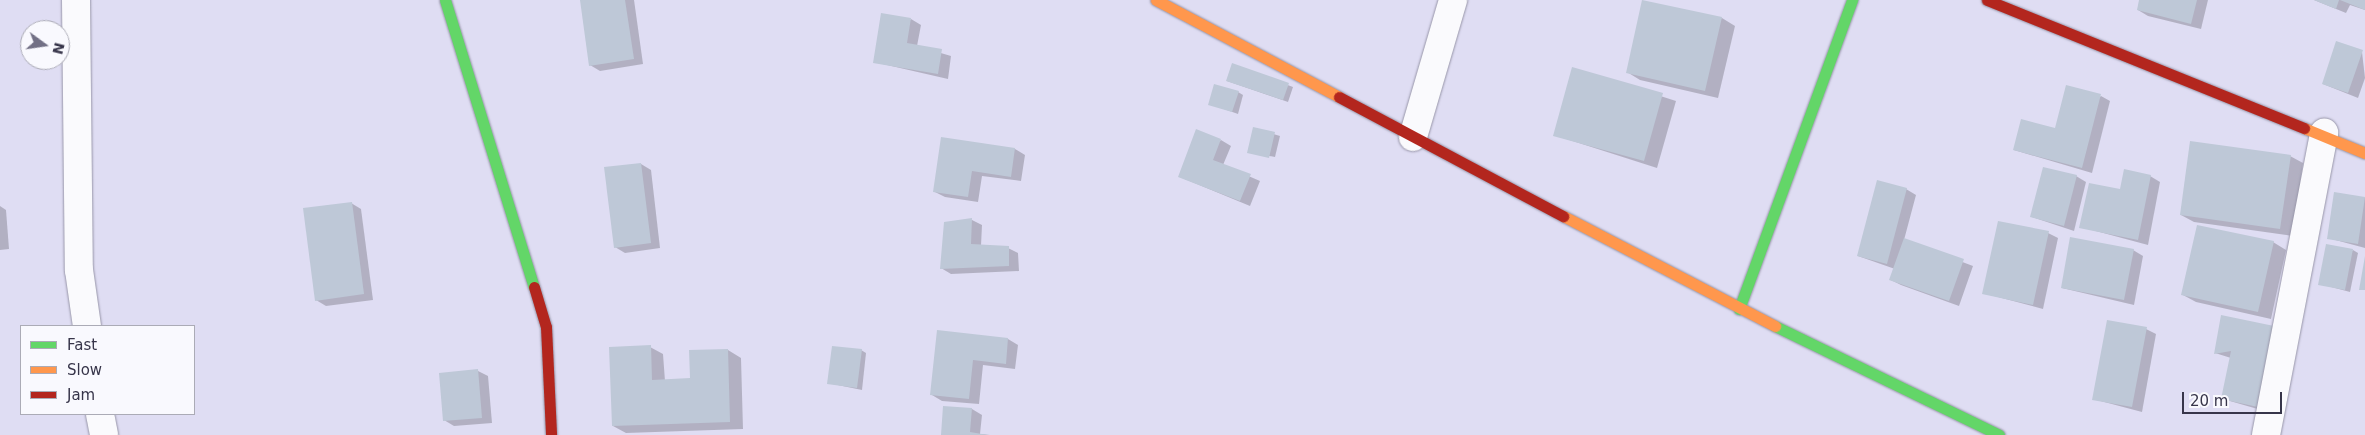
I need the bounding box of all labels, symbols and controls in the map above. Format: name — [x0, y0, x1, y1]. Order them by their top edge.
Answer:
north arrow — [20, 20, 70, 70]
text: N — [49, 41, 68, 56]
legend — [20, 325, 195, 415]
text: Fast — [67, 336, 97, 354]
text: Slow — [67, 361, 102, 379]
scale bar — [2185, 382, 2285, 414]
text: Jam — [67, 386, 95, 404]
text: 20 m — [2190, 392, 2228, 410]

